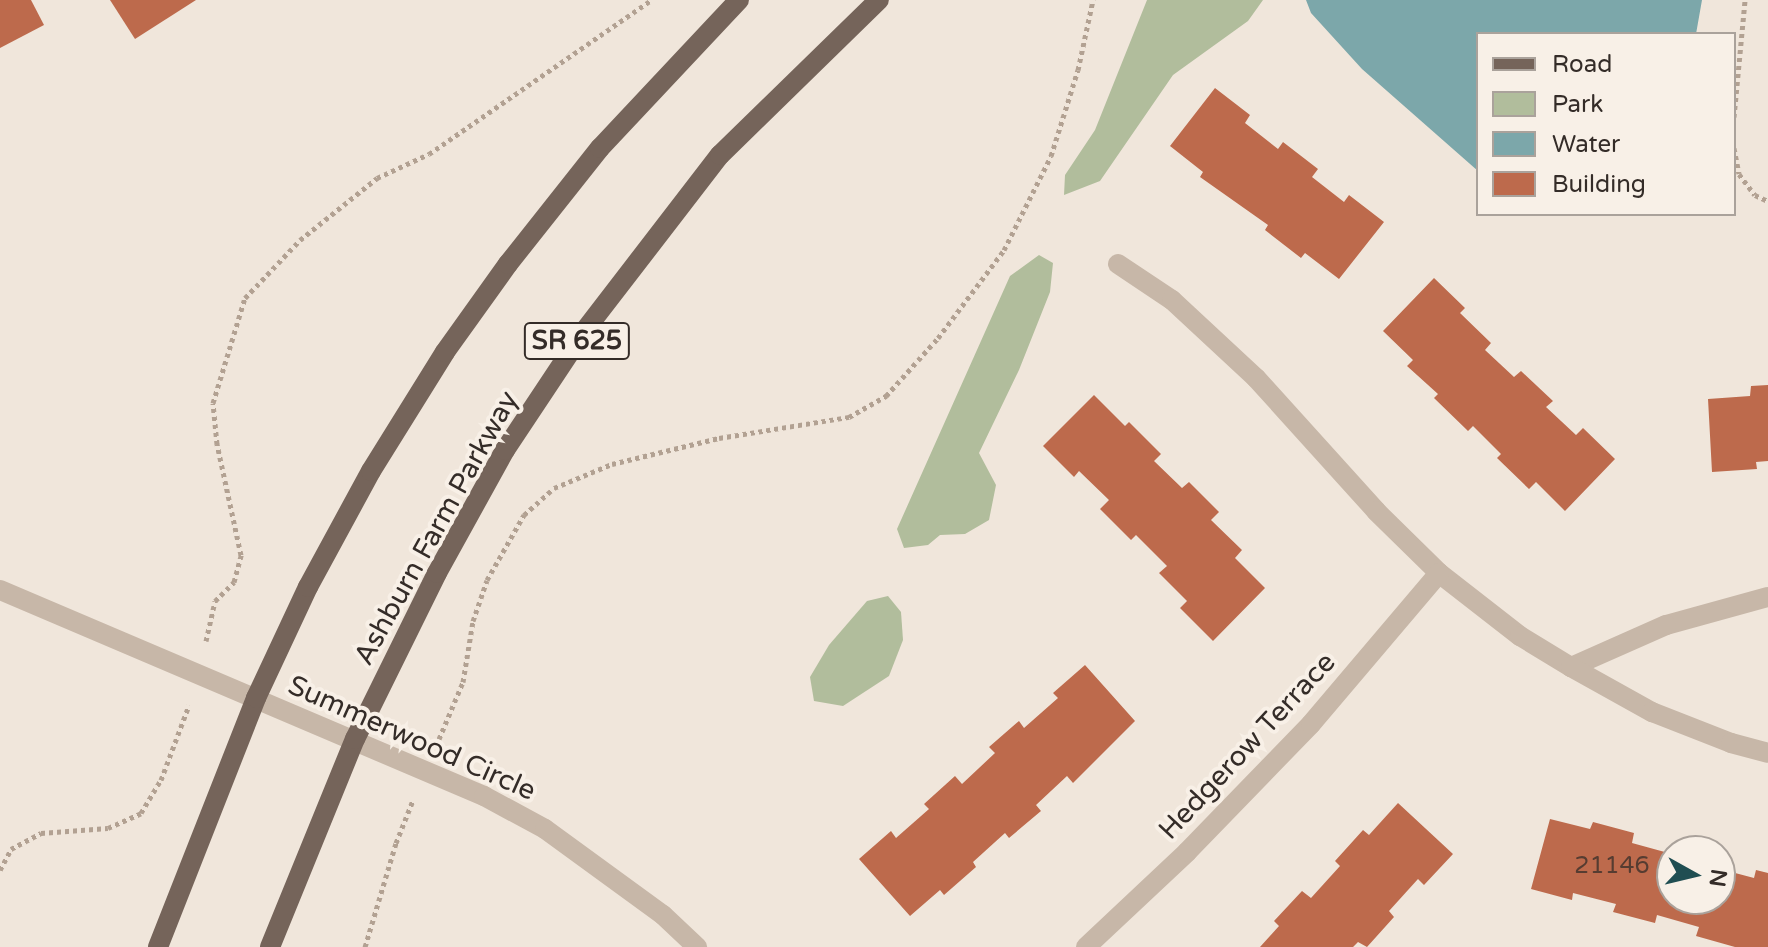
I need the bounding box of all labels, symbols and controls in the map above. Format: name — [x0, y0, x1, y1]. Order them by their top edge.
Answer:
legend — [1476, 32, 1736, 216]
text: Road — [1552, 50, 1612, 79]
text: Park — [1552, 90, 1603, 119]
text: Water — [1552, 130, 1620, 159]
text: Building — [1552, 170, 1646, 199]
road number: SR 625 — [523, 319, 631, 363]
street label: Ashburn Farm Parkway — [347, 385, 525, 671]
street label: Hedgerow Terrace — [1152, 646, 1342, 846]
street label: Summerwood Circle — [283, 668, 541, 808]
north arrow — [1656, 835, 1736, 915]
house number: 21146 — [1574, 852, 1650, 880]
text: N — [1704, 867, 1732, 889]

